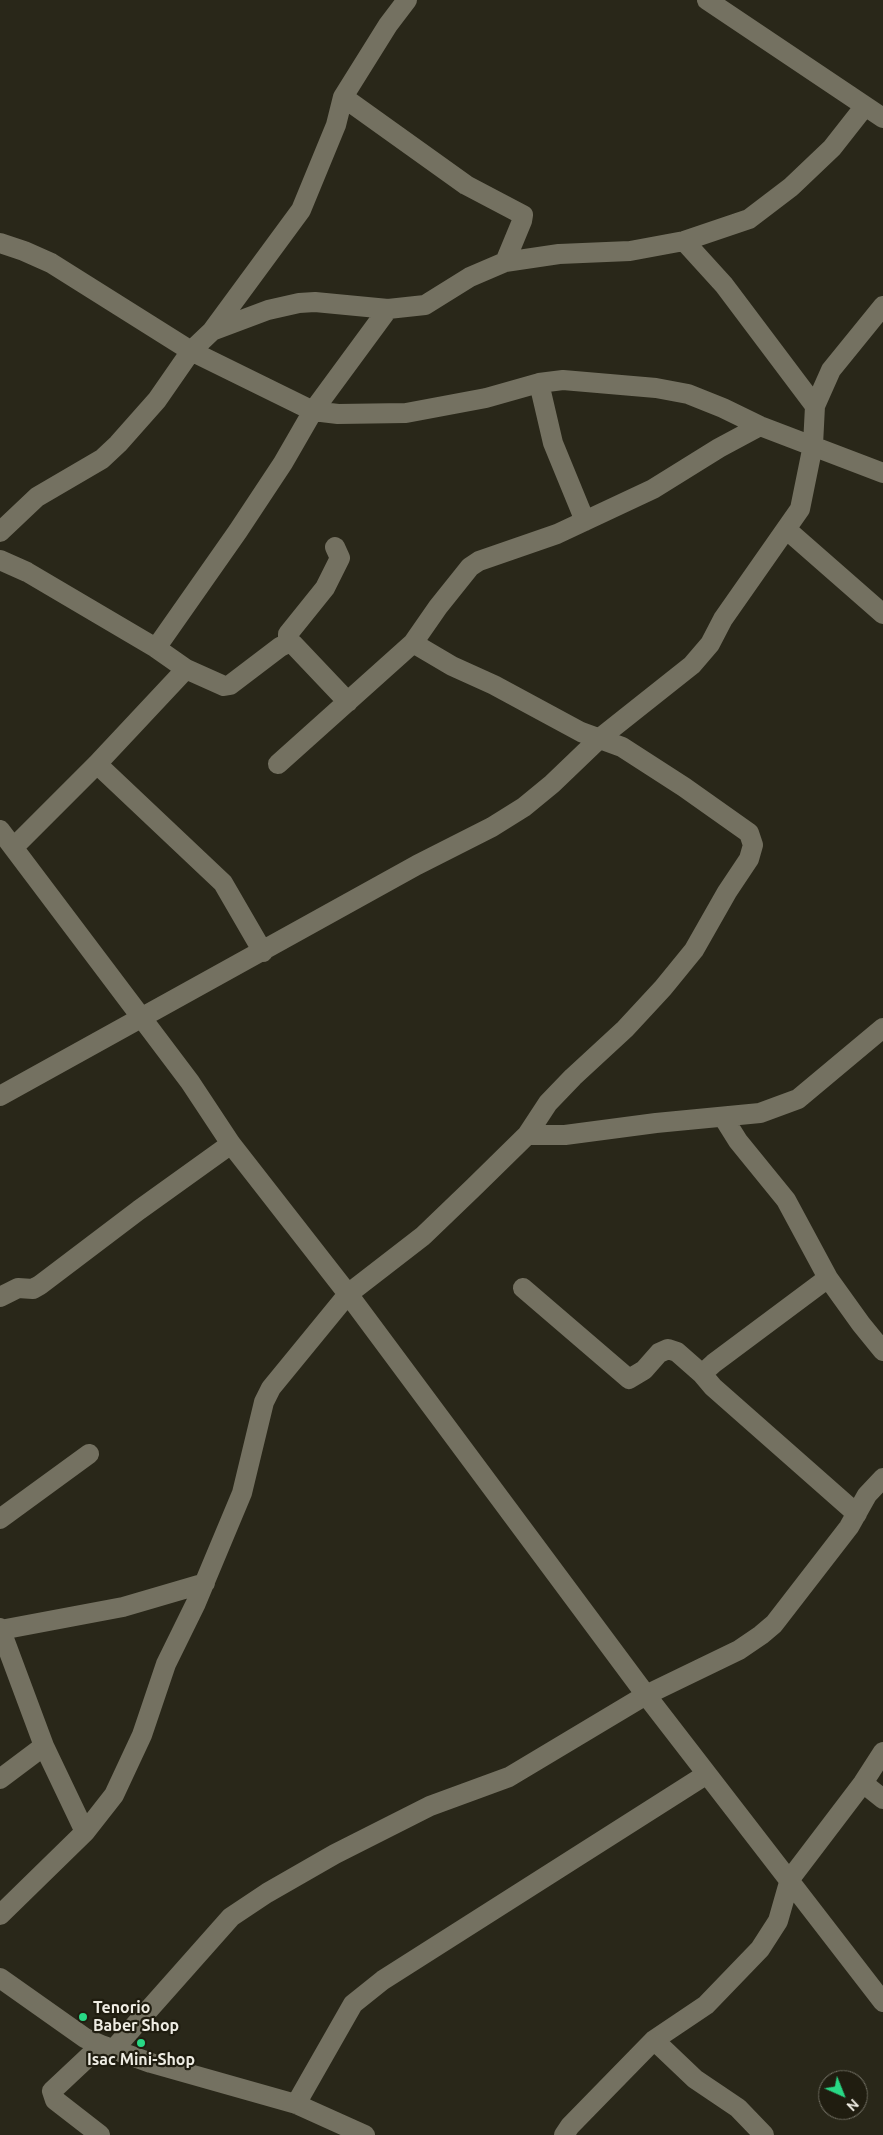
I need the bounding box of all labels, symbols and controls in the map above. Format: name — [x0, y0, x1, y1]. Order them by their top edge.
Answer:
place label: Tenorio Baber Shop — [93, 1998, 179, 2036]
marker: Tenorio Baber Shop — [77, 2011, 89, 2023]
marker: Isac Mini-Shop — [135, 2037, 147, 2049]
place label: Isac Mini-Shop — [87, 2050, 195, 2070]
north arrow — [818, 2070, 868, 2120]
text: N — [843, 2096, 862, 2114]

